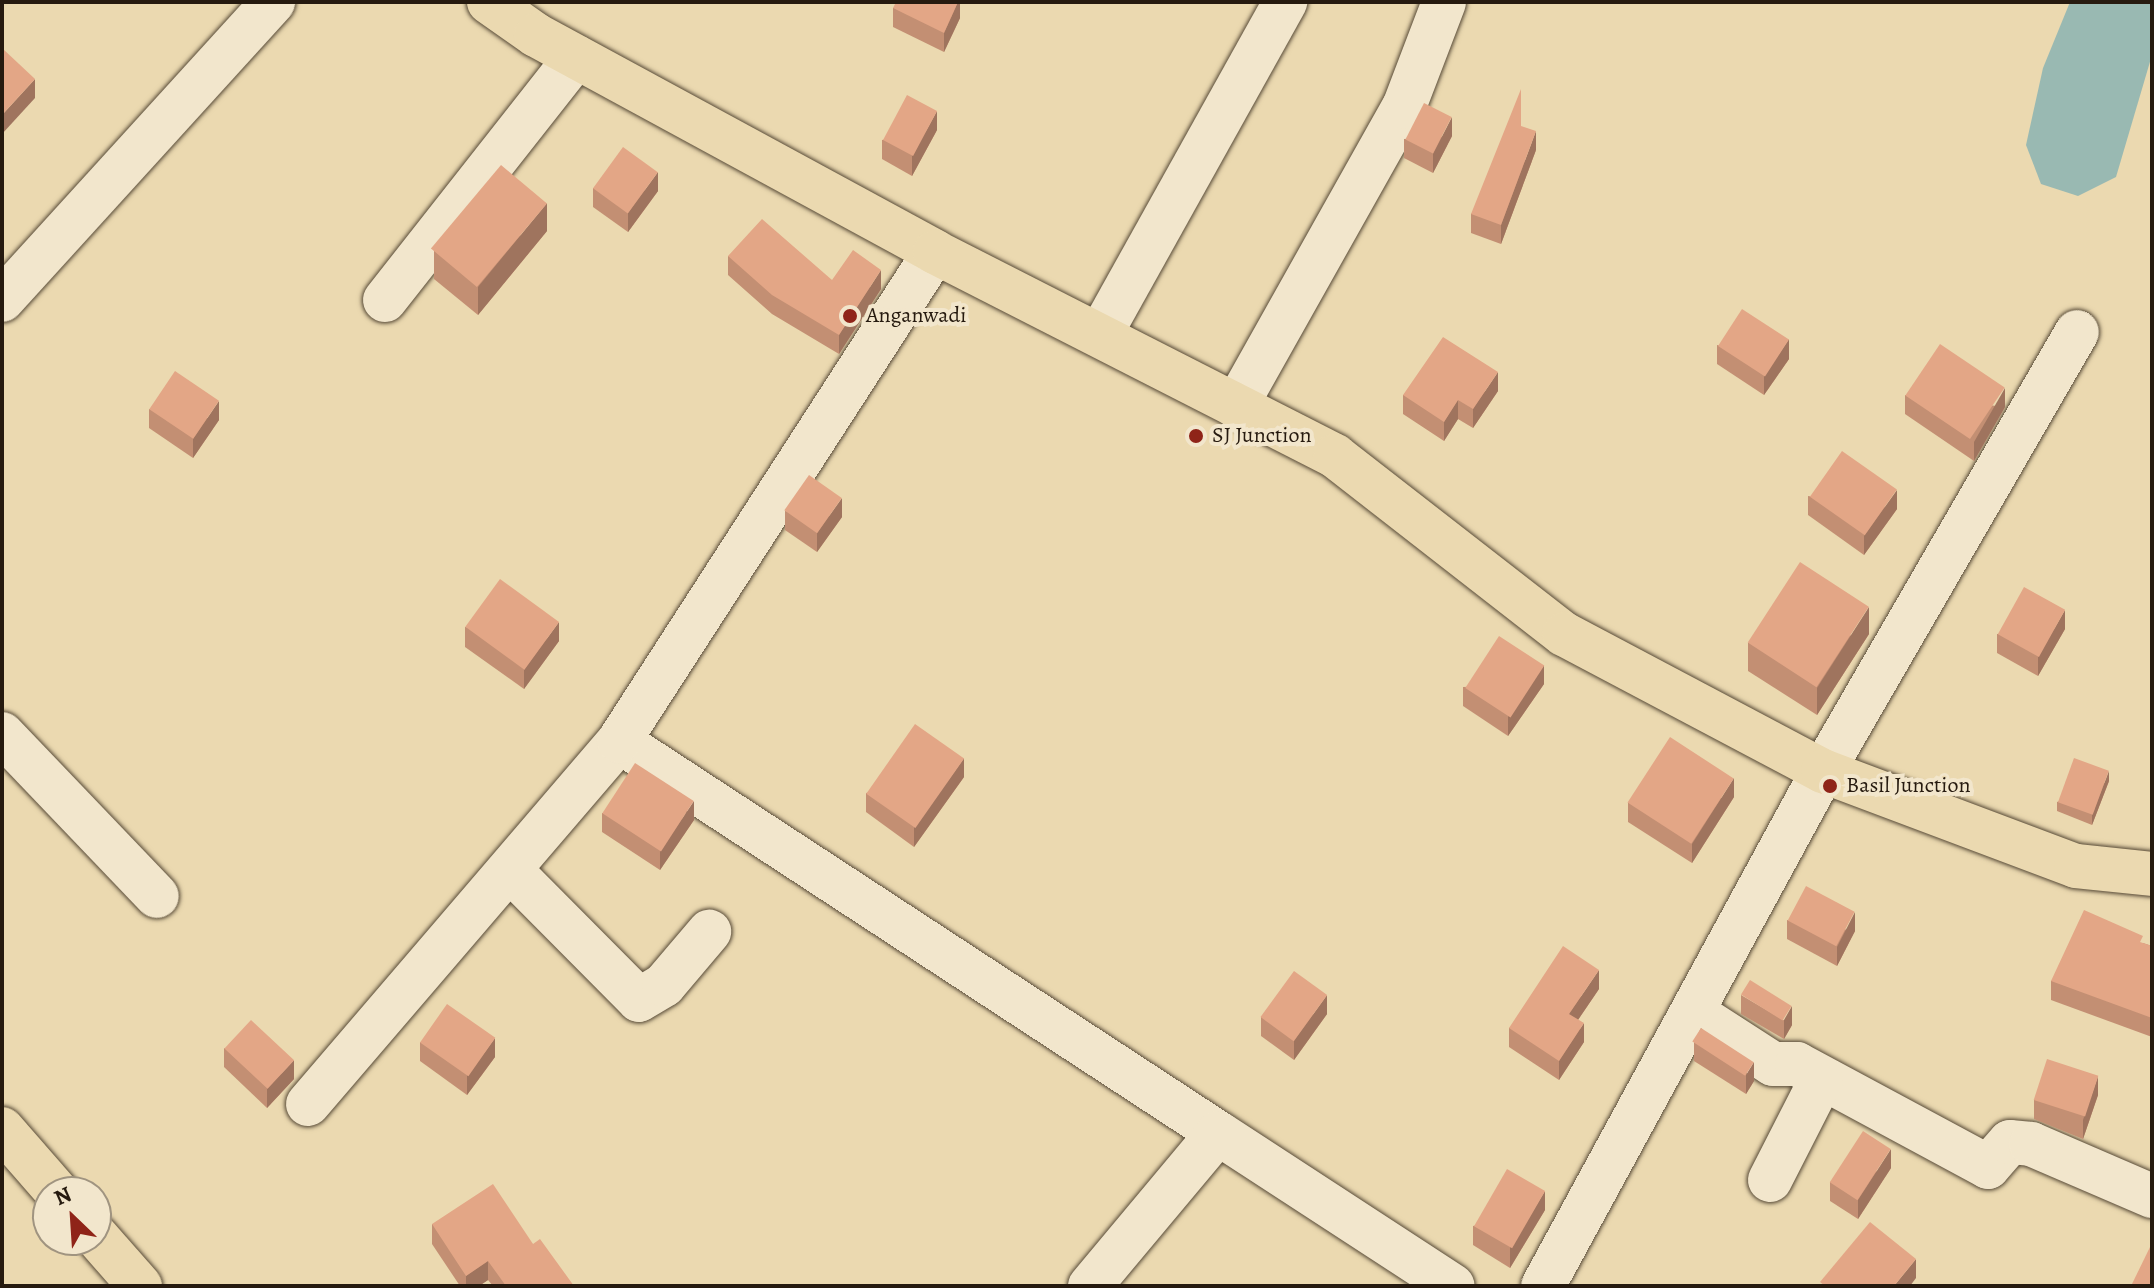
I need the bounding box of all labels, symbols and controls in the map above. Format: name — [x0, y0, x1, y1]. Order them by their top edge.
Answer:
place label: Anganwadi — [866, 303, 967, 329]
marker: Anganwadi — [841, 307, 859, 325]
place label: SJ Junction — [1212, 423, 1312, 449]
marker: SJ Junction — [1187, 427, 1205, 445]
place label: Basil Junction — [1846, 773, 1970, 799]
marker: Basil Junction — [1821, 777, 1839, 795]
north arrow — [32, 1176, 112, 1256]
text: N — [49, 1179, 76, 1213]

